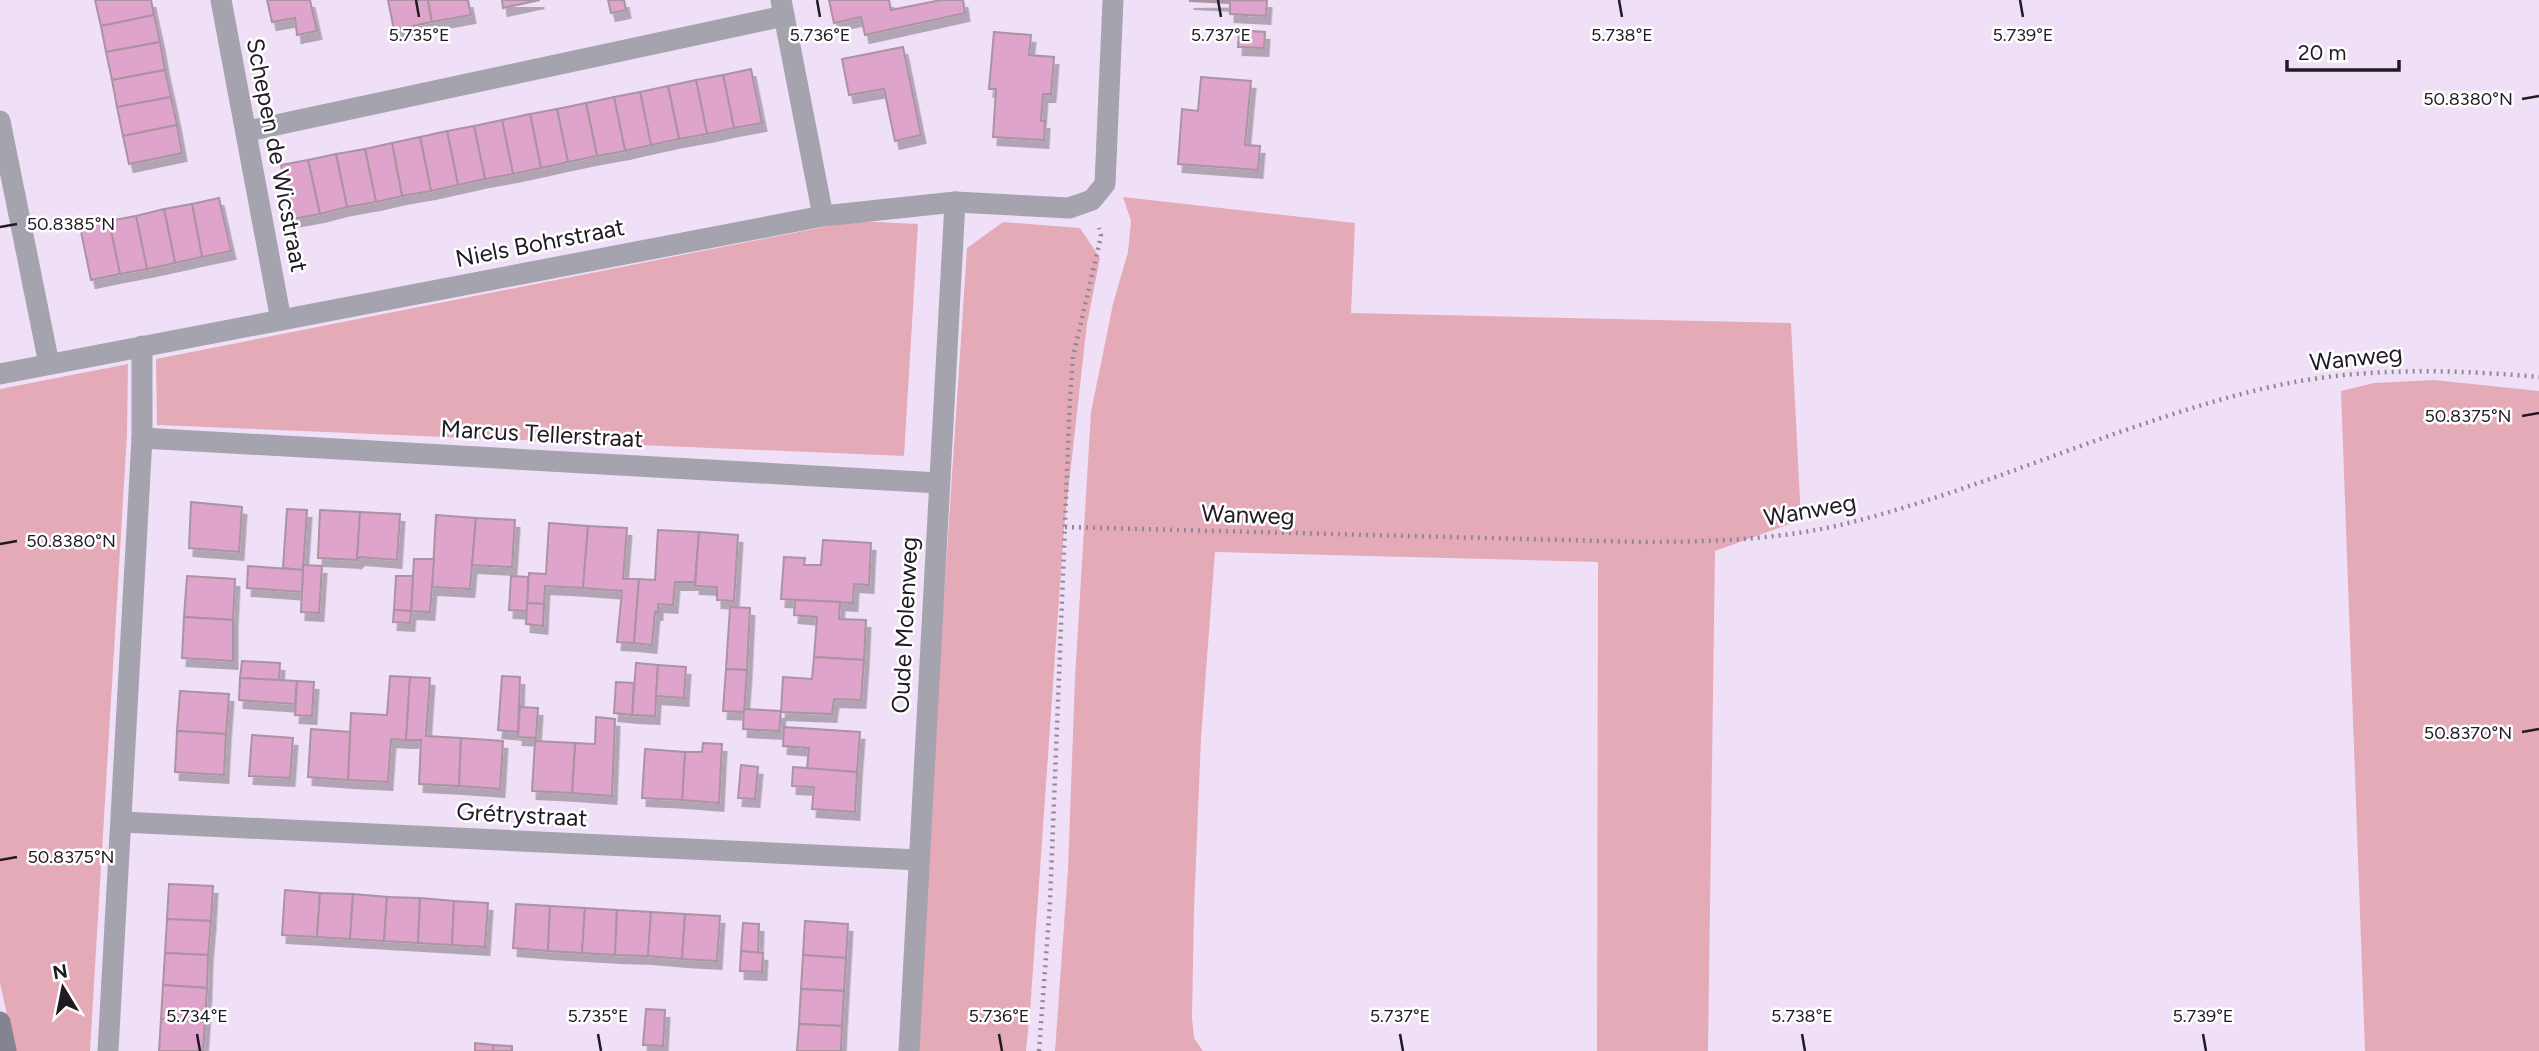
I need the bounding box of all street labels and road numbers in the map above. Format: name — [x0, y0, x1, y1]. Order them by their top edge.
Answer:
street label: Schepen de Wicstraat — [241, 36, 314, 274]
street label: Niels Bohrstraat — [453, 212, 627, 273]
street label: Wanweg — [2308, 338, 2404, 377]
street label: Marcus Tellerstraat — [440, 414, 644, 453]
street label: Wanweg — [1761, 487, 1858, 532]
street label: Wanweg — [1201, 498, 1295, 531]
street label: Oude Molenweg — [885, 536, 924, 714]
street label: Grétrystraat — [456, 797, 588, 832]

